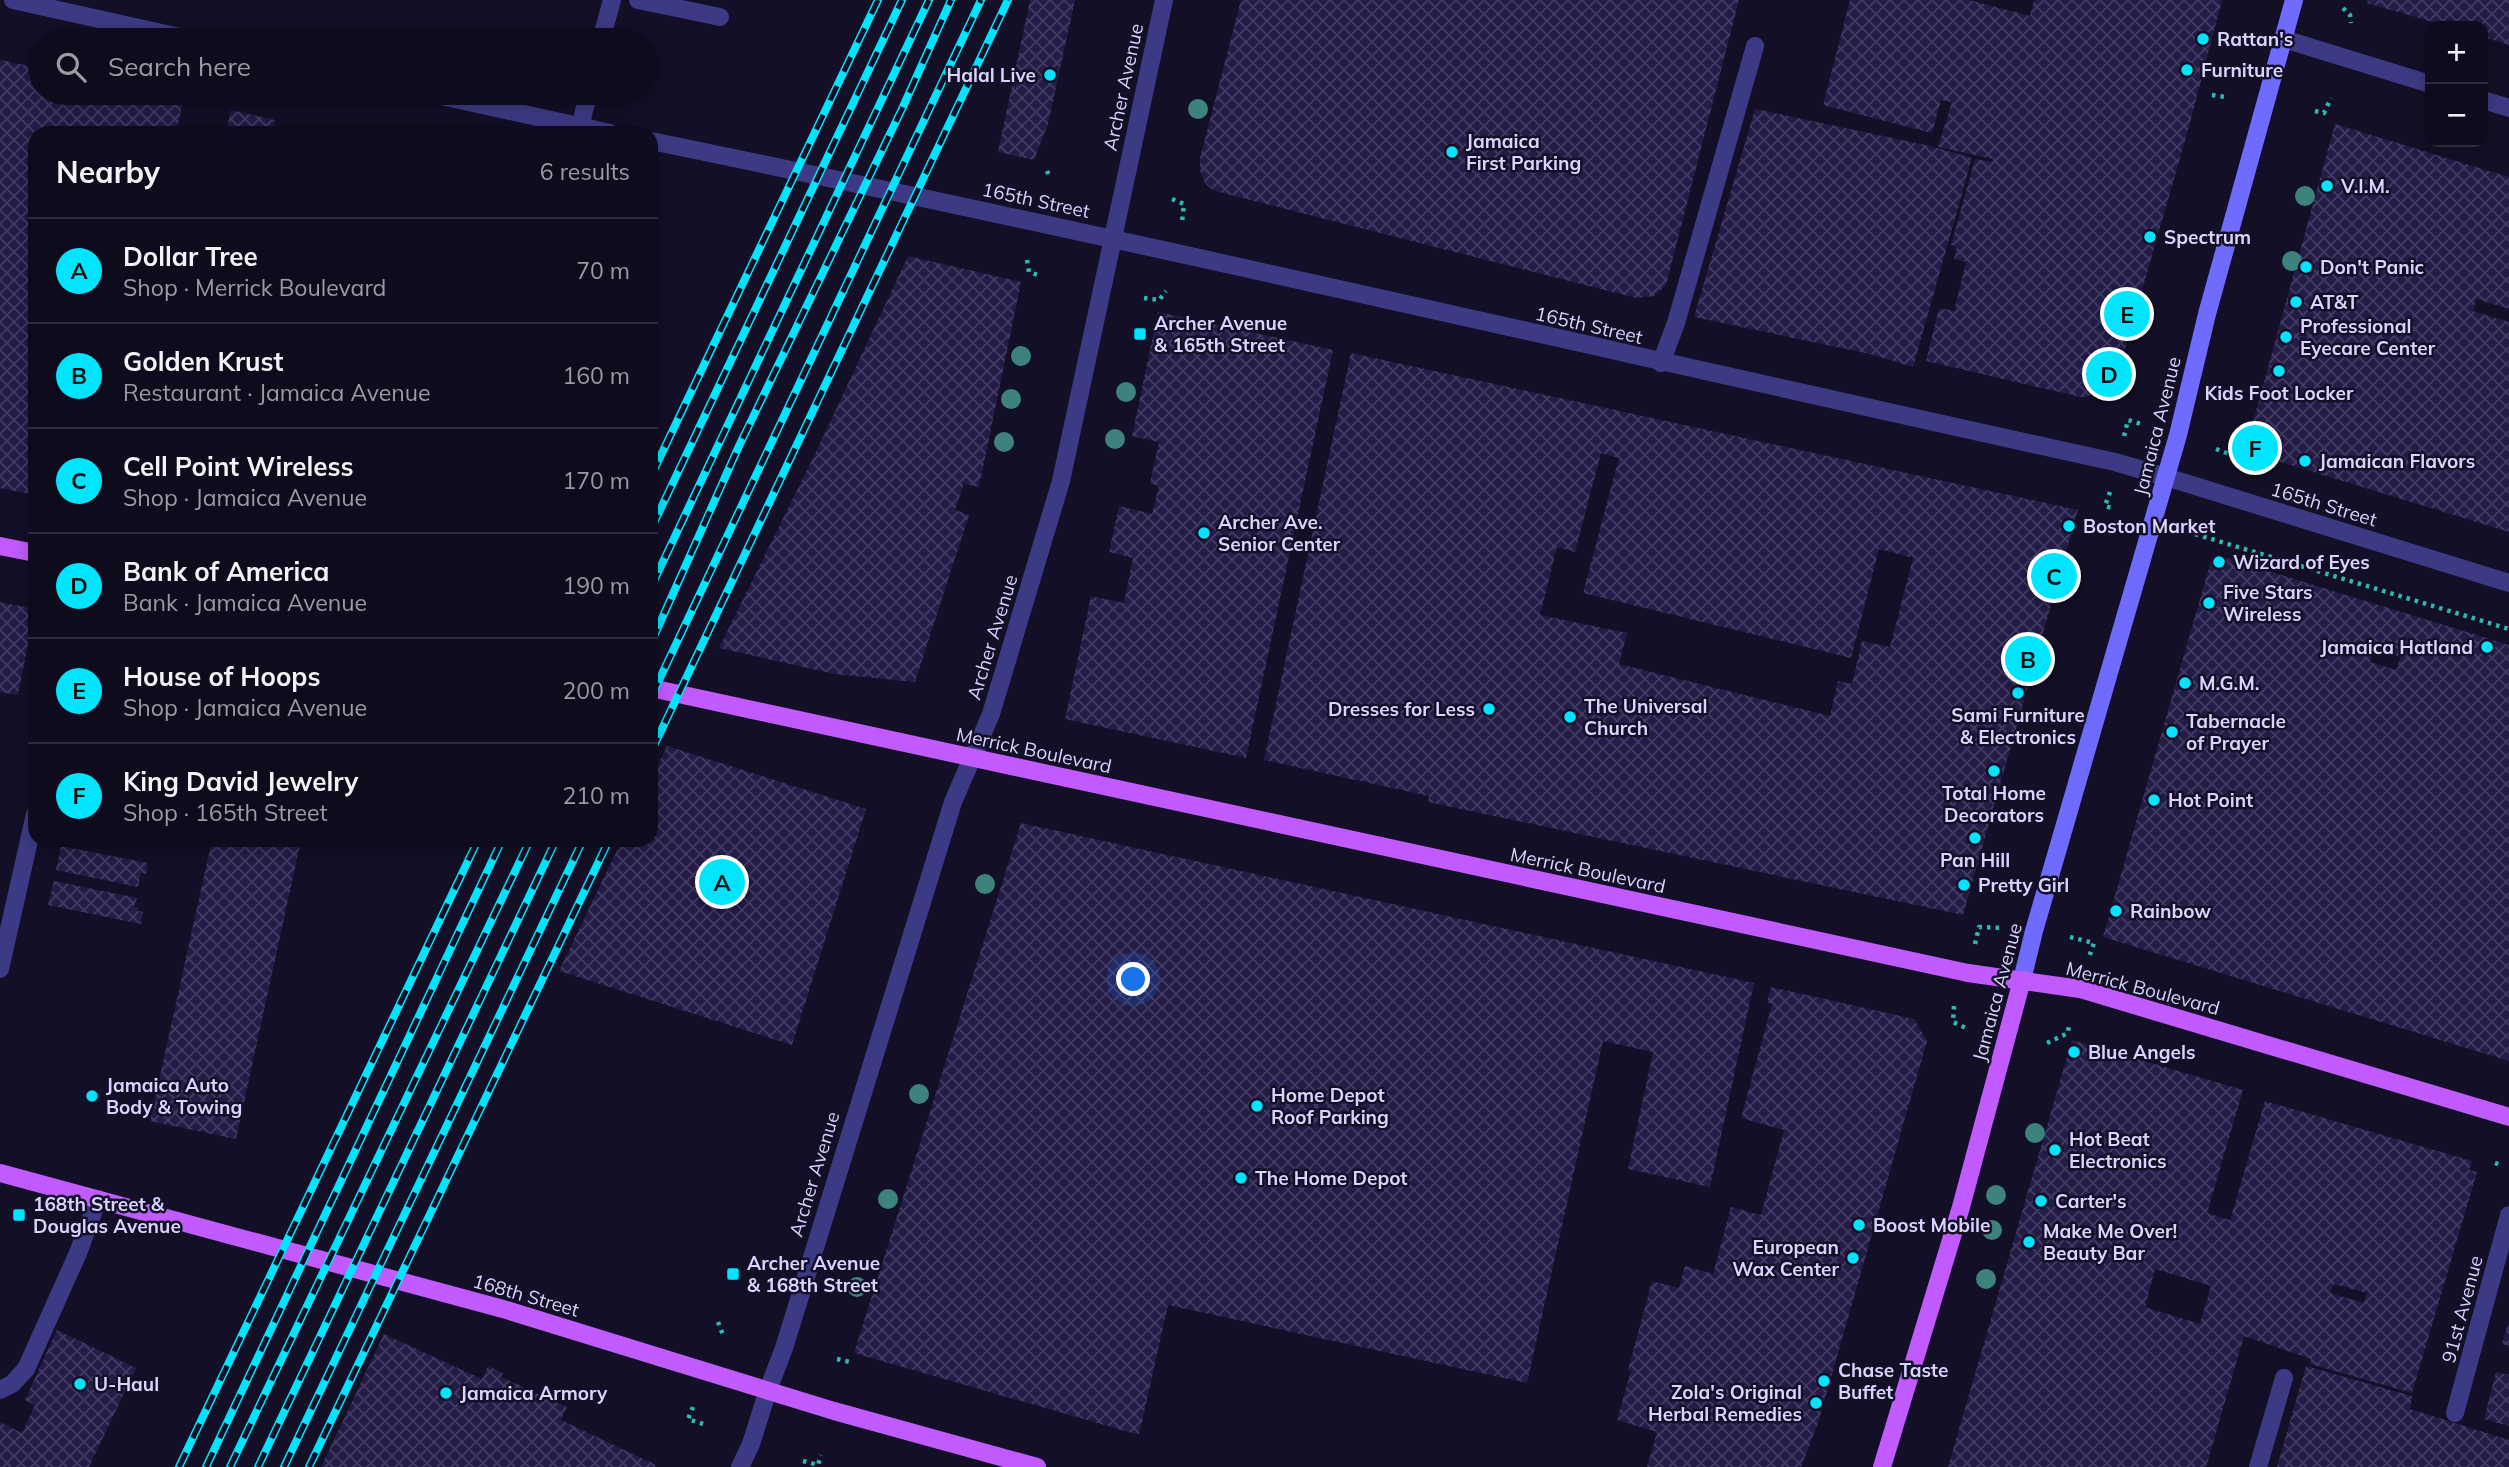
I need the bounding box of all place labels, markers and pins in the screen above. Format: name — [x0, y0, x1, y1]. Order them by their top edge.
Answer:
place label: Rattan's — [2217, 27, 2293, 51]
marker: Rattan's — [2195, 31, 2211, 47]
place label: Furniture — [2201, 58, 2283, 82]
marker: Furniture — [2179, 62, 2195, 78]
place label: Halal Live — [946, 63, 1036, 87]
marker: Halal Live — [1042, 67, 1058, 83]
place label: Jamaica First Parking — [1466, 129, 1581, 175]
marker: Jamaica First Parking — [1444, 144, 1460, 160]
place label: V.I.M. — [2340, 174, 2390, 198]
marker: V.I.M. — [2319, 178, 2335, 194]
place label: Spectrum — [2164, 225, 2251, 249]
marker: Spectrum — [2142, 229, 2158, 245]
place label: Don't Panic — [2320, 255, 2425, 279]
marker: Don't Panic — [2298, 259, 2314, 275]
pin: E — [2104, 288, 2150, 340]
place label: AT&T — [2310, 290, 2359, 314]
marker: AT&T — [2288, 294, 2304, 310]
place label: Archer Avenue & 165th Street — [1154, 311, 1287, 357]
place label: Professional Eyecare Center — [2300, 314, 2436, 360]
marker: Archer Avenue & 165th Street — [1132, 326, 1148, 342]
marker: Professional Eyecare Center — [2278, 329, 2294, 345]
pin: D — [2086, 348, 2132, 400]
marker: Kids Foot Locker — [2271, 363, 2287, 379]
place label: Kids Foot Locker — [2205, 381, 2354, 405]
pin: F — [2232, 422, 2278, 474]
place label: Jamaican Flavors — [2319, 449, 2475, 473]
marker: Jamaican Flavors — [2297, 453, 2313, 469]
place label: Archer Ave. Senior Center — [1218, 510, 1341, 556]
place label: Boston Market — [2083, 514, 2215, 538]
marker: Boston Market — [2061, 518, 2077, 534]
marker: Archer Ave. Senior Center — [1196, 525, 1212, 541]
pin: C — [2031, 550, 2077, 602]
place label: Wizard of Eyes — [2233, 550, 2370, 574]
marker: Wizard of Eyes — [2211, 554, 2227, 570]
place label: Five Stars Wireless — [2223, 580, 2313, 626]
marker: Five Stars Wireless — [2201, 595, 2217, 611]
pin: B — [2005, 633, 2051, 685]
place label: Jamaica Hatland — [2320, 635, 2473, 659]
marker: Jamaica Hatland — [2479, 639, 2495, 655]
place label: M.G.M. — [2199, 671, 2260, 695]
marker: M.G.M. — [2177, 675, 2193, 691]
marker: Sami Furniture & Electronics — [2010, 685, 2026, 701]
place label: The Universal Church — [1584, 694, 1708, 740]
place label: Dresses for Less — [1328, 697, 1475, 721]
marker: Dresses for Less — [1481, 701, 1497, 717]
place label: Sami Furniture & Electronics — [1951, 703, 2085, 749]
marker: The Universal Church — [1562, 709, 1578, 725]
place label: Tabernacle of Prayer — [2186, 709, 2286, 755]
marker: Tabernacle of Prayer — [2164, 724, 2180, 740]
marker: Total Home Decorators — [1986, 763, 2002, 779]
place label: Total Home Decorators — [1942, 781, 2046, 827]
place label: Hot Point — [2168, 788, 2253, 812]
marker: Hot Point — [2146, 792, 2162, 808]
marker: Pan Hill — [1967, 830, 1983, 846]
place label: Pan Hill — [1940, 848, 2010, 872]
pin: A — [699, 856, 745, 908]
place label: Pretty Girl — [1978, 873, 2069, 897]
marker: Pretty Girl — [1956, 877, 1972, 893]
place label: Rainbow — [2130, 899, 2211, 923]
marker: Rainbow — [2108, 903, 2124, 919]
place label: Blue Angels — [2088, 1040, 2195, 1064]
marker: Blue Angels — [2066, 1044, 2082, 1060]
place label: Jamaica Auto Body & Towing — [106, 1073, 242, 1119]
place label: Home Depot Roof Parking — [1271, 1083, 1389, 1129]
marker: Jamaica Auto Body & Towing — [84, 1088, 100, 1104]
marker: Home Depot Roof Parking — [1249, 1098, 1265, 1114]
place label: Hot Beat Electronics — [2069, 1127, 2167, 1173]
marker: Hot Beat Electronics — [2047, 1142, 2063, 1158]
place label: The Home Depot — [1255, 1166, 1408, 1190]
marker: The Home Depot — [1233, 1170, 1249, 1186]
place label: Carter's — [2055, 1189, 2127, 1213]
place label: 168th Street & Douglas Avenue — [33, 1192, 181, 1238]
marker: Carter's — [2033, 1193, 2049, 1209]
marker: 168th Street & Douglas Avenue — [11, 1207, 27, 1223]
place label: Boost Mobile — [1873, 1213, 1990, 1237]
marker: Boost Mobile — [1851, 1217, 1867, 1233]
place label: Make Me Over! Beauty Bar — [2043, 1219, 2177, 1265]
marker: Make Me Over! Beauty Bar — [2021, 1234, 2037, 1250]
place label: European Wax Center — [1732, 1235, 1840, 1281]
marker: European Wax Center — [1845, 1250, 1861, 1266]
place label: Archer Avenue & 168th Street — [747, 1251, 880, 1297]
marker: Archer Avenue & 168th Street — [725, 1266, 741, 1282]
place label: Chase Taste Buffet — [1838, 1358, 1948, 1404]
place label: U-Haul — [94, 1372, 159, 1396]
marker: Chase Taste Buffet — [1816, 1373, 1832, 1389]
marker: U-Haul — [72, 1376, 88, 1392]
place label: Zola's Original Herbal Remedies — [1648, 1380, 1802, 1426]
place label: Jamaica Armory — [460, 1381, 608, 1405]
marker: Jamaica Armory — [438, 1385, 454, 1401]
marker: Zola's Original Herbal Remedies — [1808, 1395, 1824, 1411]

